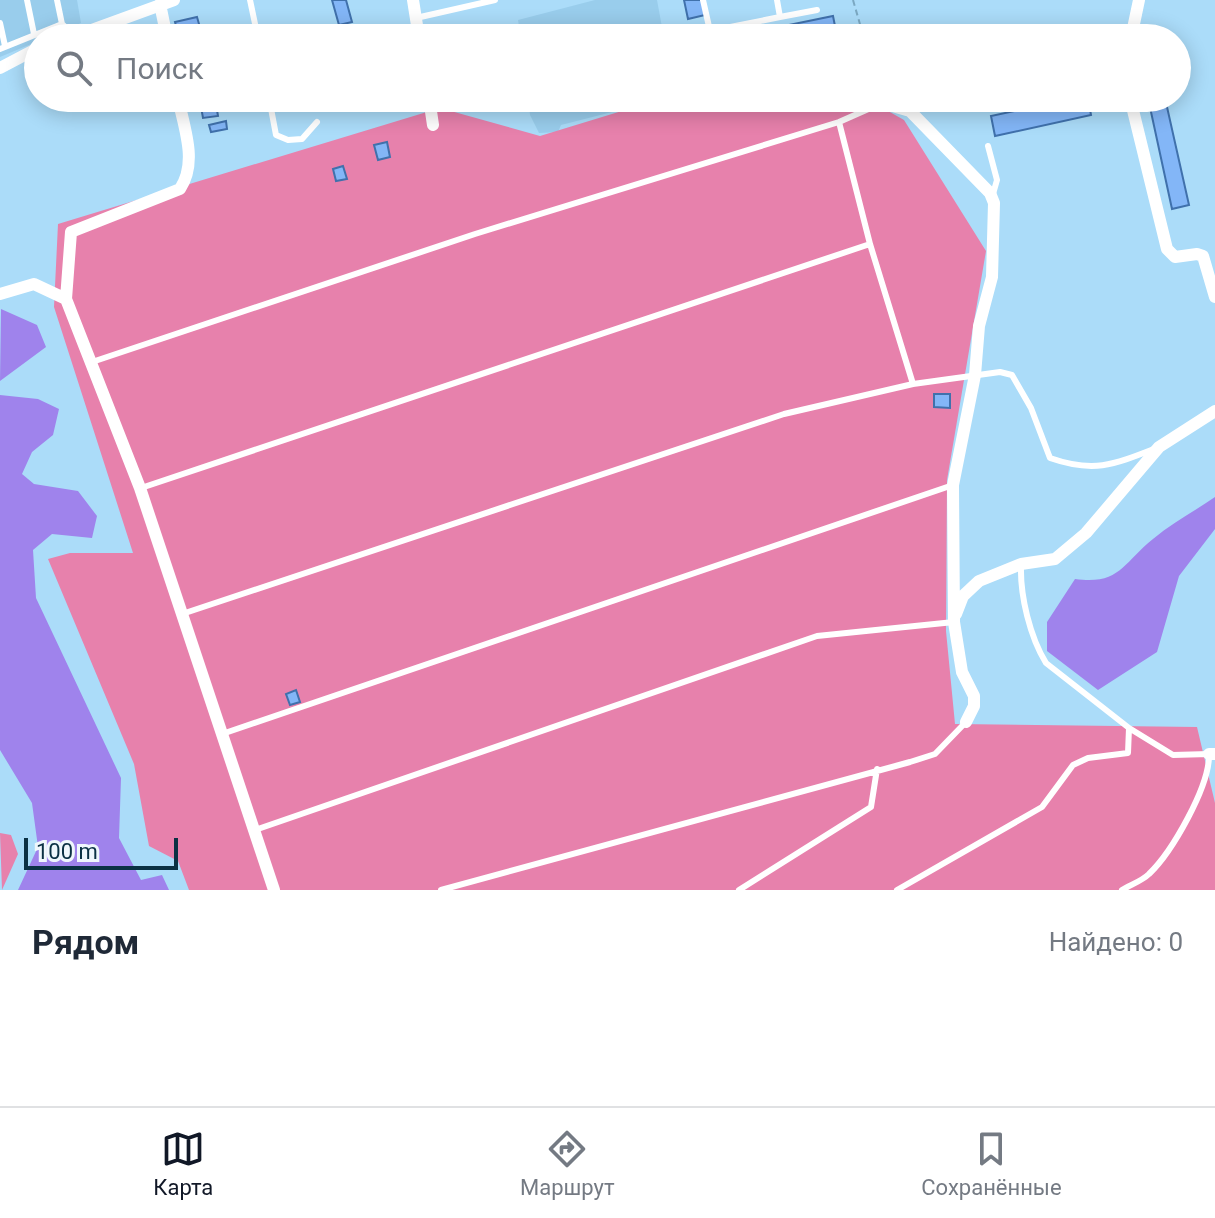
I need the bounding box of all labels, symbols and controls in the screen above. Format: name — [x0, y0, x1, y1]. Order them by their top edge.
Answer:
search box — [24, 24, 1191, 112]
icon: search — [52, 46, 96, 90]
text: Поиск — [116, 51, 204, 86]
scale bar — [24, 834, 178, 870]
text: 100 m — [36, 839, 98, 864]
text: Рядом — [32, 922, 139, 962]
text: Найдено: 0 — [1049, 927, 1183, 957]
tab: Карта — [153, 1127, 213, 1200]
tab: Маршрут — [520, 1127, 615, 1200]
tab: Сохранённые — [921, 1127, 1062, 1200]

